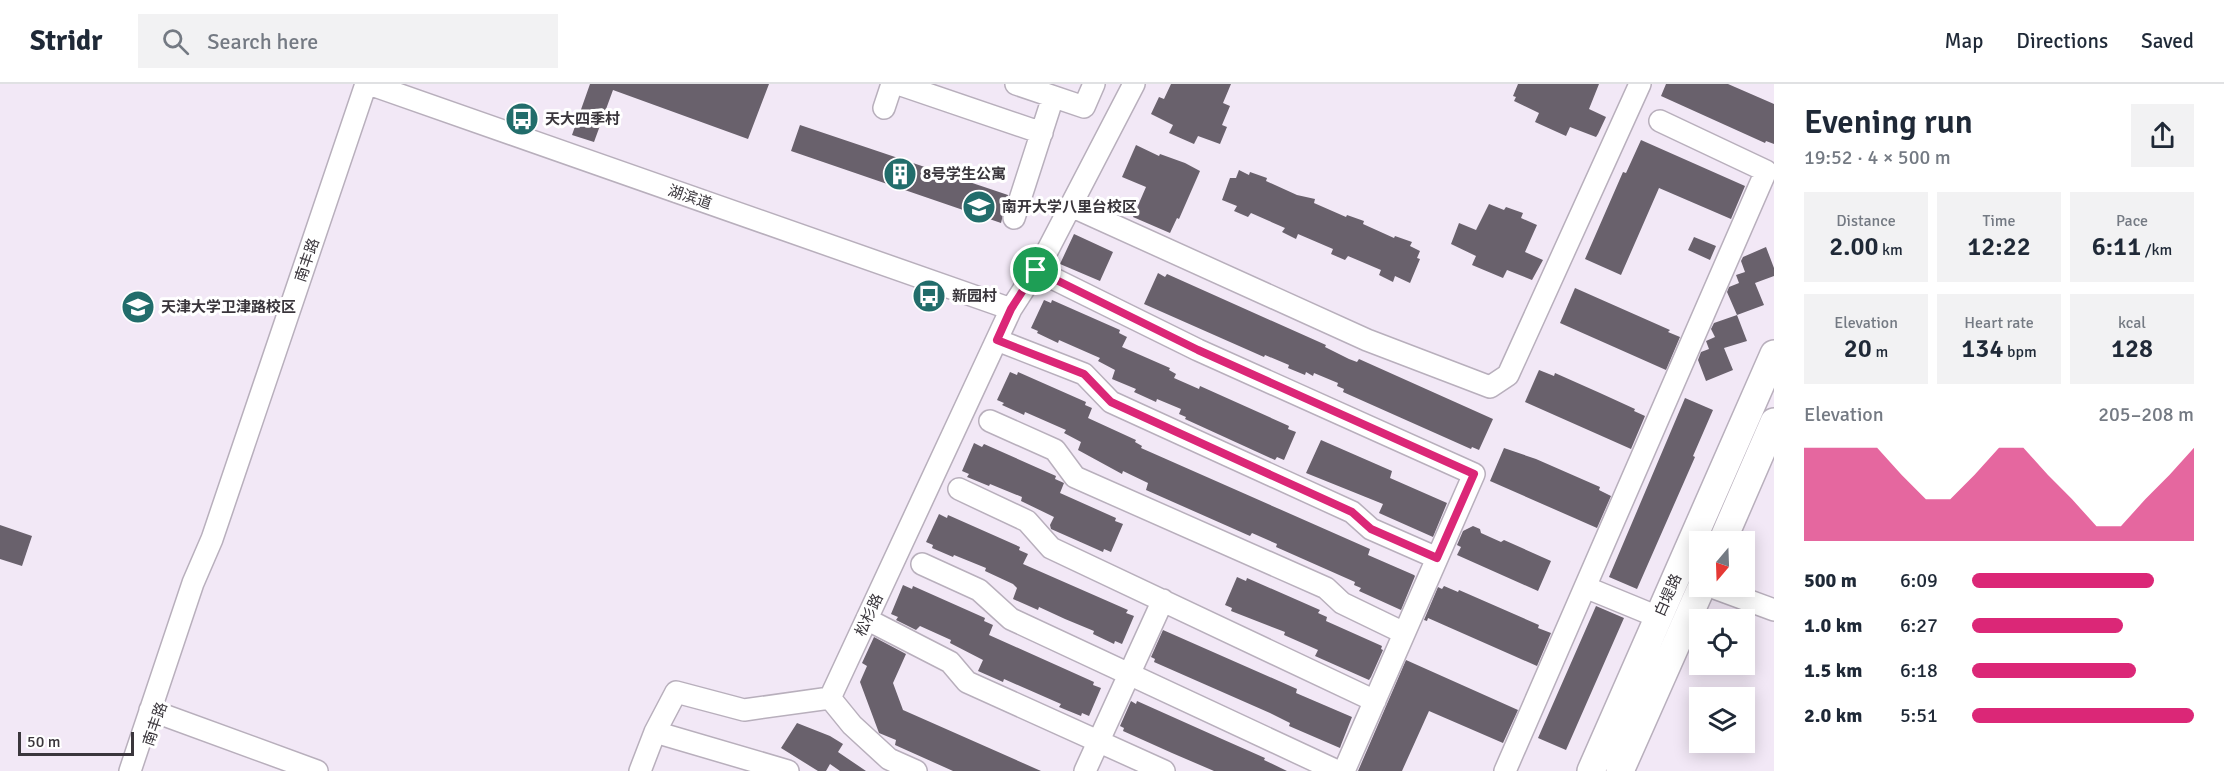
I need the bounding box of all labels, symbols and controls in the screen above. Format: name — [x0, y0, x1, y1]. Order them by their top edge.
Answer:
search box — [138, 14, 558, 68]
text: Stridr — [30, 24, 102, 58]
icon: search — [159, 25, 192, 58]
text: Search here — [207, 28, 318, 55]
text: Map — [1945, 28, 1983, 54]
text: Directions — [2016, 28, 2108, 54]
text: Saved — [2141, 28, 2194, 54]
bus stop icon: 天大四季村 — [504, 101, 540, 137]
text: Evening run — [1804, 102, 1973, 143]
button: share — [2131, 104, 2194, 167]
place label: 天大四季村 — [545, 110, 620, 128]
text: 19:52 · 4 × 500 m — [1804, 145, 1951, 170]
building icon: 8号学生公寓 — [882, 156, 918, 192]
place label: 8号学生公寓 — [923, 165, 1006, 183]
street label: 湖滨道 — [666, 181, 714, 213]
school or university icon: 南开大学八里台校区 — [961, 189, 997, 225]
place label: 南开大学八里台校区 — [1002, 198, 1137, 216]
text: Distance — [1836, 211, 1896, 231]
text: Time — [1983, 211, 2015, 231]
text: Pace — [2116, 211, 2148, 231]
text: 2.00 — [1829, 231, 1878, 263]
text: 12:22 — [1967, 231, 2031, 263]
text: 6:11 — [2092, 231, 2141, 263]
street label: 南丰路 — [291, 236, 323, 284]
text: km — [1878, 240, 1903, 260]
text: /km — [2141, 240, 2172, 260]
pin — [1010, 244, 1061, 295]
icon: arrive — [1019, 253, 1052, 286]
bus stop icon: 新园村 — [911, 278, 947, 314]
place label: 新园村 — [952, 287, 997, 305]
school or university icon: 天津大学卫津路校区 — [120, 289, 156, 325]
place label: 天津大学卫津路校区 — [161, 298, 296, 316]
text: Elevation — [1834, 313, 1898, 333]
text: Heart rate — [1964, 313, 2034, 333]
text: kcal — [2118, 313, 2146, 333]
text: 20 — [1844, 333, 1872, 365]
text: 134 — [1961, 333, 2003, 365]
text: 128 — [2111, 333, 2153, 365]
text: m — [1872, 342, 1888, 362]
text: bpm — [2003, 342, 2037, 362]
text: Elevation — [1804, 402, 1884, 427]
text: 205–208 m — [2098, 402, 2194, 427]
north arrow — [1689, 531, 1755, 597]
map controls — [1689, 531, 1755, 753]
text: 500 m — [1804, 568, 1857, 593]
text: 6:09 — [1900, 568, 1938, 593]
street label: 白堤路 — [1651, 571, 1685, 619]
street label: 松杉路 — [851, 591, 887, 639]
button: locate — [1689, 609, 1755, 675]
text: 1.0 km — [1804, 613, 1862, 638]
text: 6:27 — [1900, 613, 1938, 638]
text: 1.5 km — [1804, 658, 1862, 683]
text: 6:18 — [1900, 658, 1938, 683]
button: layers — [1689, 687, 1755, 753]
street label: 南丰路 — [139, 700, 171, 748]
text: 2.0 km — [1804, 703, 1862, 728]
text: 5:51 — [1900, 703, 1938, 728]
scale bar — [18, 729, 134, 756]
text: 50 m — [27, 732, 61, 752]

